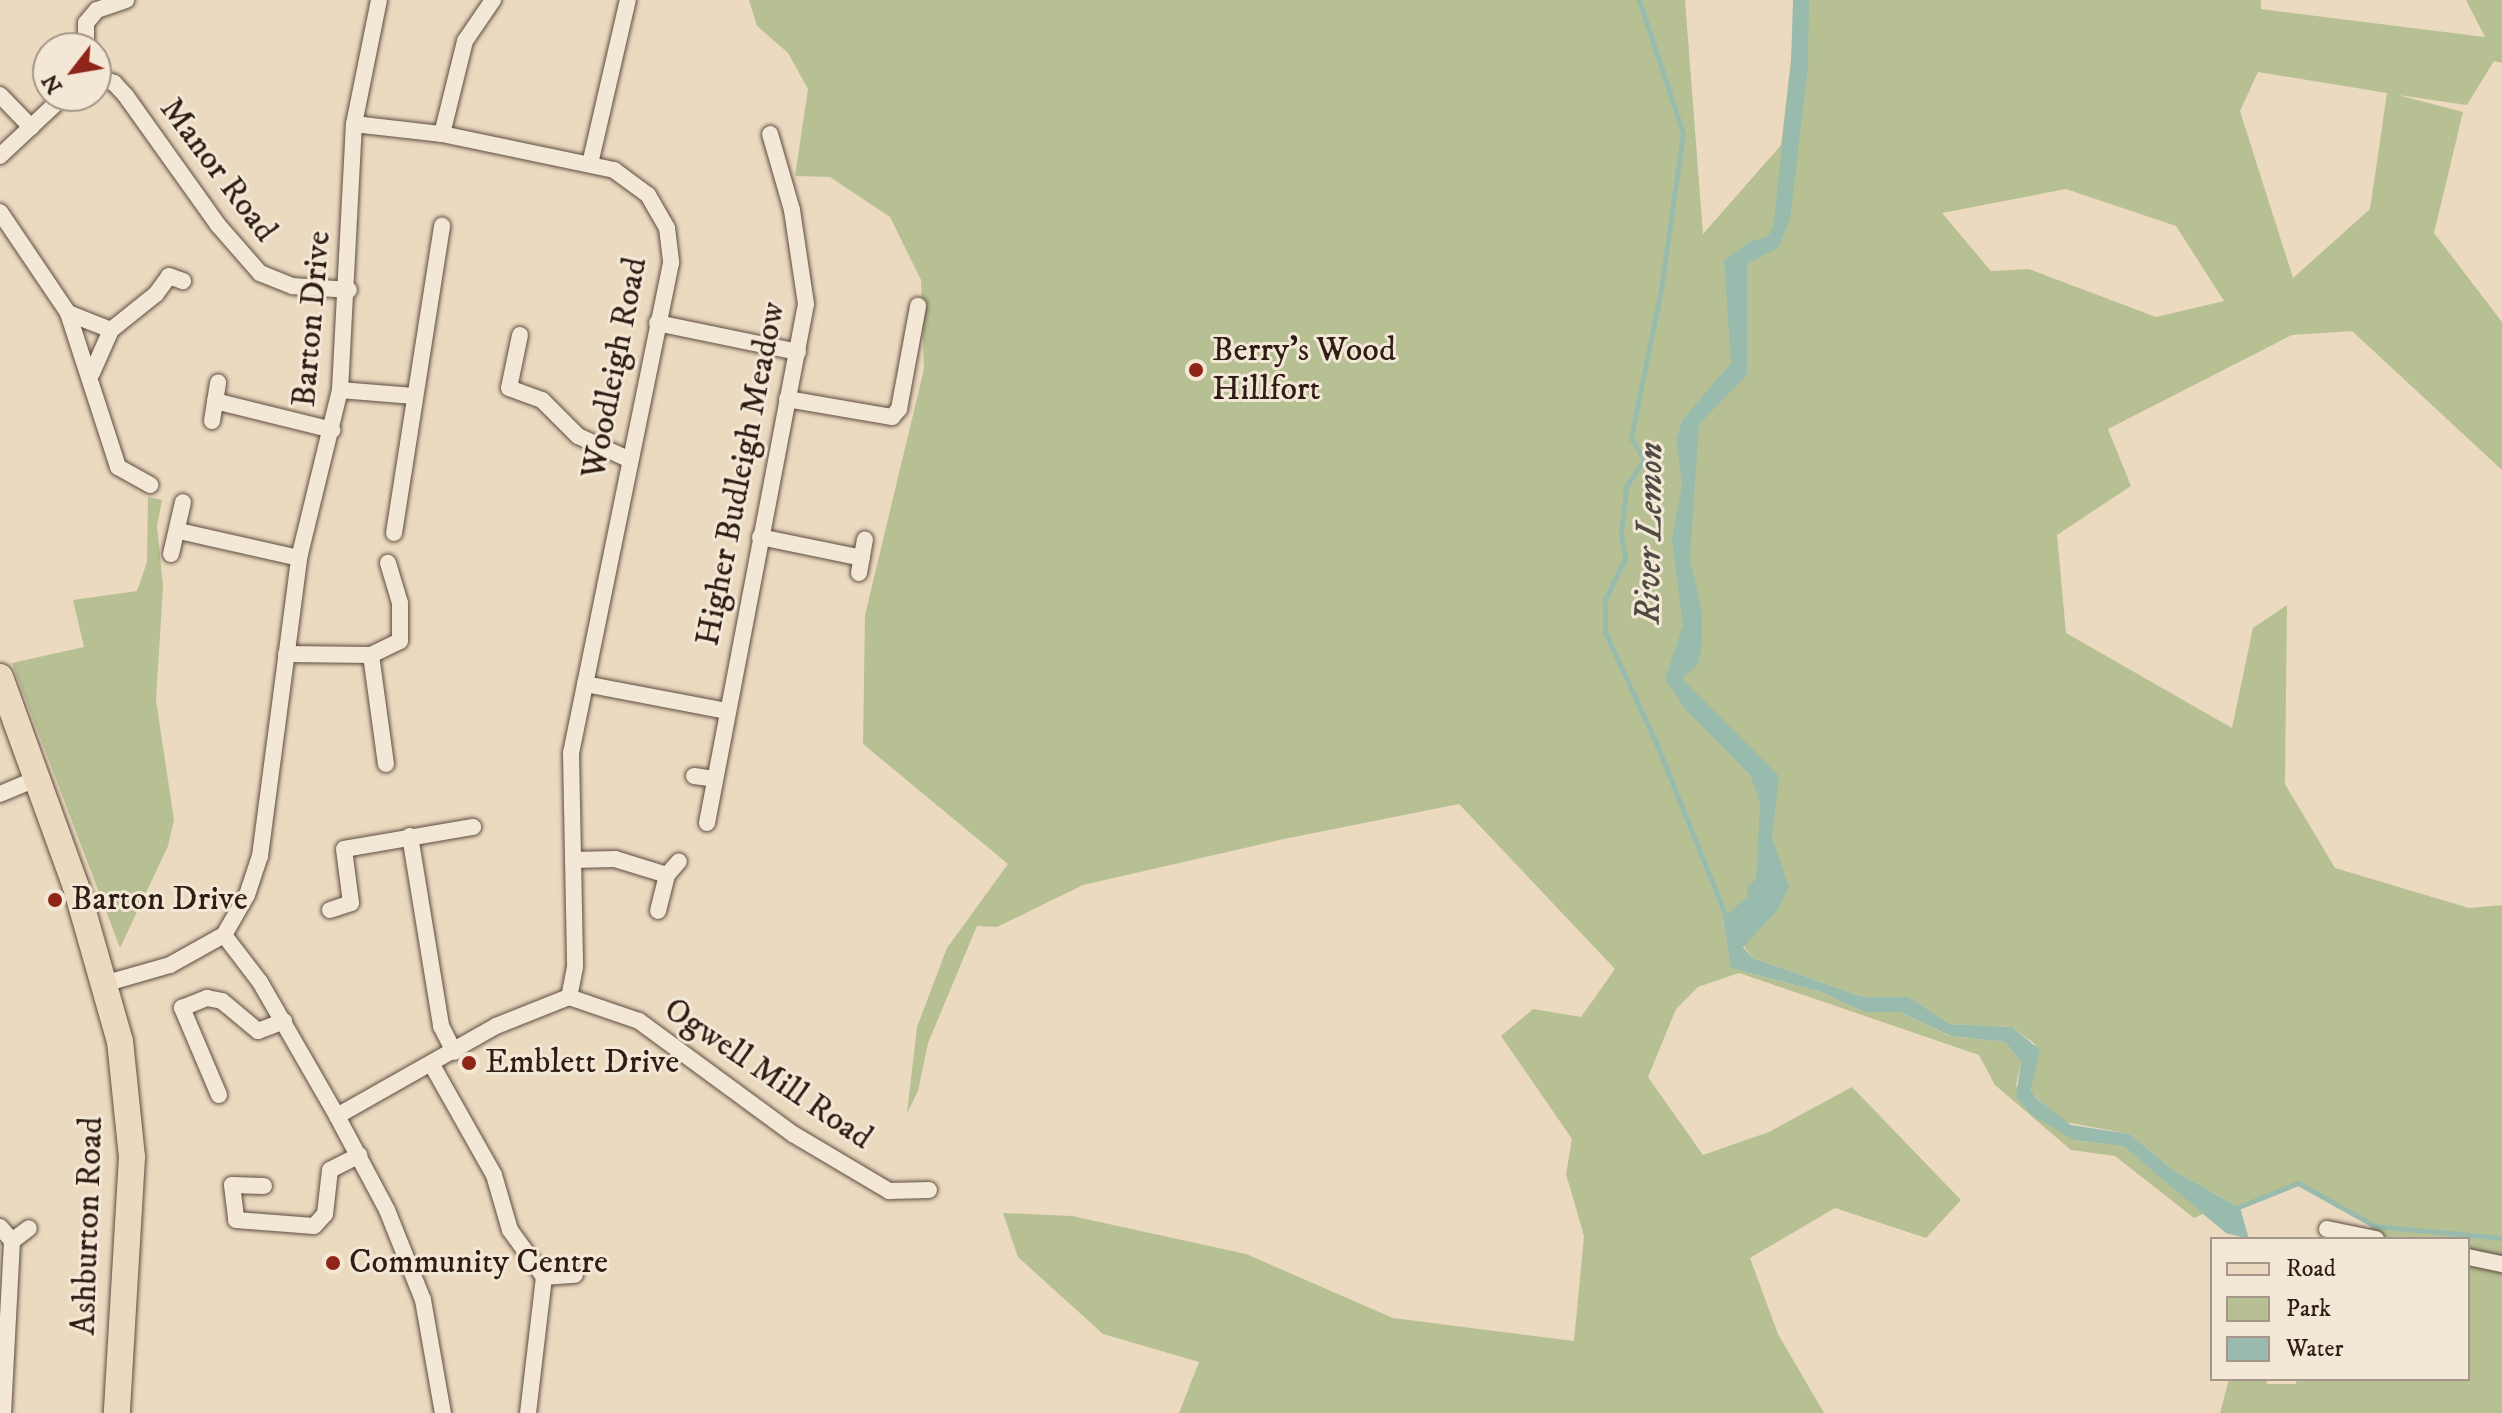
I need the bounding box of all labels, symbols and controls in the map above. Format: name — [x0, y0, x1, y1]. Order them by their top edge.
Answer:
north arrow — [32, 32, 112, 112]
text: N — [36, 69, 69, 98]
street label: Manor Road — [151, 90, 285, 250]
street label: Barton Drive — [284, 229, 340, 409]
street label: Woodleigh Road — [574, 254, 656, 482]
street label: Higher Budleigh Meadow — [688, 299, 794, 649]
place label: Berry's Wood Hillfort — [1212, 330, 1396, 410]
marker: Berry's Wood Hillfort — [1187, 361, 1205, 379]
water label: River Lemon — [1627, 442, 1673, 624]
place label: Barton Drive — [71, 880, 248, 920]
marker: Barton Drive — [46, 891, 64, 909]
street label: Ogwell Mill Road — [656, 989, 880, 1159]
place label: Emblett Drive — [485, 1043, 679, 1083]
marker: Emblett Drive — [460, 1054, 478, 1072]
street label: Ashburton Road — [64, 1116, 112, 1336]
legend — [2210, 1237, 2470, 1381]
place label: Community Centre — [349, 1243, 608, 1283]
marker: Community Centre — [324, 1254, 342, 1272]
text: Road — [2286, 1254, 2336, 1284]
text: Park — [2286, 1294, 2331, 1324]
text: Water — [2286, 1334, 2343, 1364]

